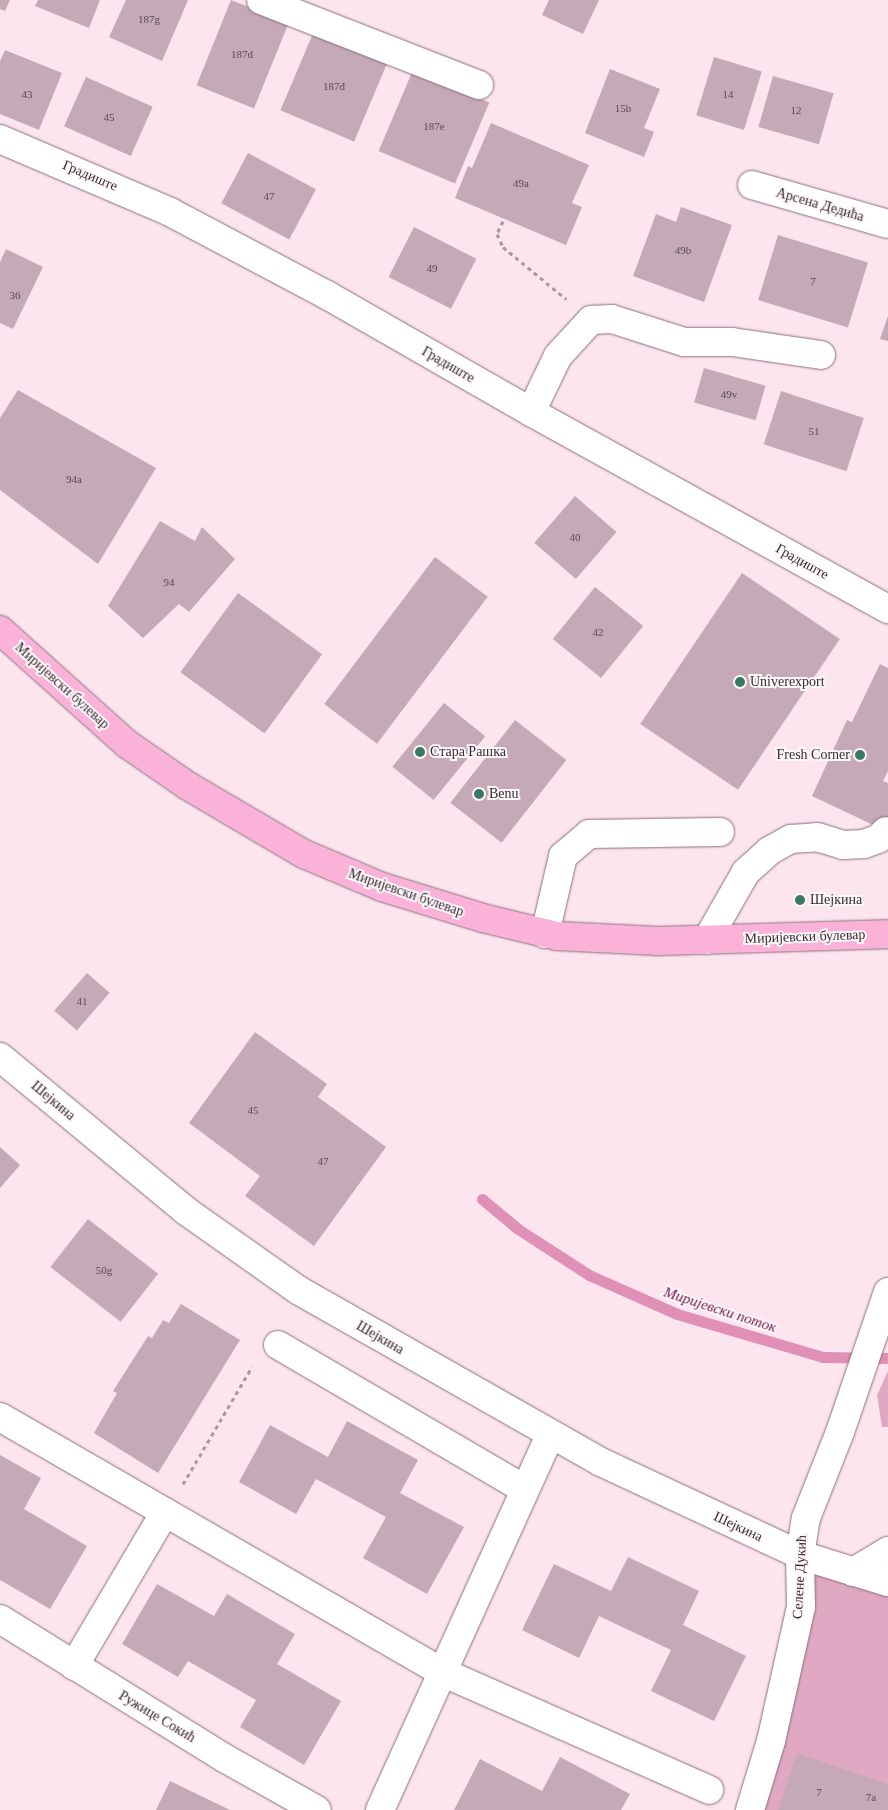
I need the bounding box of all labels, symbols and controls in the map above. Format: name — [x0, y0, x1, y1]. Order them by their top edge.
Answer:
house number: 187g — [138, 12, 160, 26]
house number: 187d — [231, 47, 253, 61]
house number: 187đ — [323, 79, 345, 93]
house number: 43 — [22, 87, 32, 101]
house number: 14 — [722, 87, 734, 101]
house number: 15b — [615, 101, 631, 115]
house number: 12 — [790, 103, 801, 117]
house number: 45 — [104, 110, 115, 124]
house number: 187e — [423, 119, 445, 133]
street label: Градиште — [60, 157, 120, 195]
house number: 49a — [513, 176, 529, 190]
street label: Арсена Дедића — [774, 184, 866, 226]
house number: 47 — [264, 189, 274, 203]
house number: 49b — [675, 243, 691, 257]
house number: 49 — [427, 261, 438, 275]
house number: 7 — [810, 274, 816, 288]
house number: 36 — [10, 288, 20, 302]
street label: Градиште — [419, 343, 477, 387]
house number: 49v — [721, 387, 737, 401]
house number: 51 — [809, 424, 820, 438]
house number: 94a — [66, 472, 82, 486]
house number: 40 — [570, 530, 580, 544]
street label: Градиште — [772, 541, 832, 583]
house number: 94 — [163, 575, 174, 589]
house number: 42 — [592, 625, 604, 639]
street label: Миријевски булевар — [11, 639, 113, 733]
place label: Univerexport — [750, 674, 825, 690]
marker: Univerexport — [734, 676, 746, 688]
place label: Стара Рашка — [430, 744, 506, 760]
marker: Стара Рашка — [414, 746, 426, 758]
place label: Fresh Corner — [777, 747, 850, 763]
marker: Fresh Corner — [854, 749, 866, 761]
place label: Benu — [489, 786, 519, 802]
marker: Benu — [473, 788, 485, 800]
street label: Миријевски булевар — [346, 865, 466, 921]
place label: Шејкина — [810, 892, 862, 908]
marker: Шејкина — [794, 894, 806, 906]
street label: Миријевски булевар — [744, 926, 866, 948]
house number: 41 — [76, 994, 88, 1008]
street label: Шејкина — [28, 1078, 78, 1124]
house number: 45 — [248, 1103, 258, 1117]
house number: 47 — [317, 1154, 328, 1168]
house number: 50g — [96, 1263, 112, 1277]
water label: Миријевски поток — [661, 1283, 779, 1337]
street label: Шејкина — [353, 1318, 407, 1358]
street label: Шејкина — [711, 1508, 765, 1546]
street label: Селене Дукић — [789, 1535, 811, 1619]
street label: Ружице Сокић — [116, 1687, 198, 1747]
house number: 7 — [816, 1785, 822, 1799]
house number: 7a — [866, 1790, 876, 1804]

